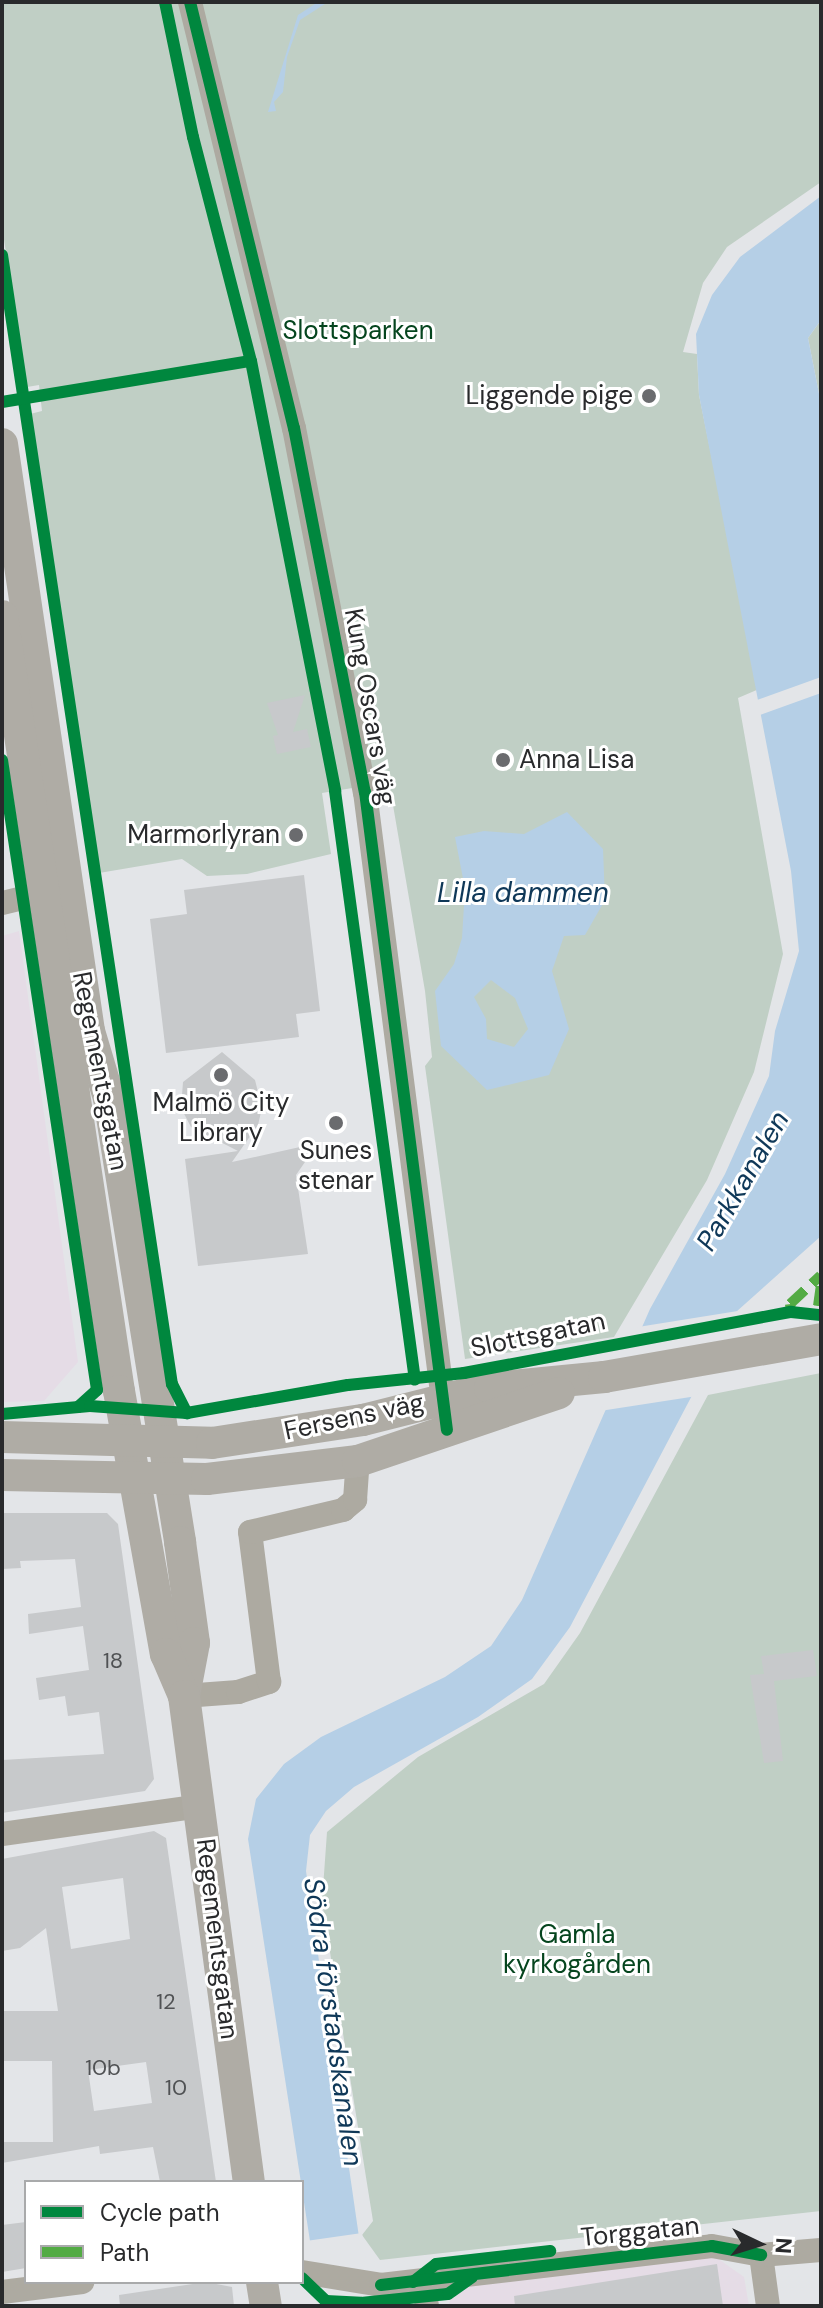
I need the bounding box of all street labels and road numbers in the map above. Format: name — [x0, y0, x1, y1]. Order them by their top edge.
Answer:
street label: Kung Oscars väg — [337, 606, 403, 808]
street label: Regementsgatan — [65, 969, 135, 1173]
street label: Slottsgatan — [468, 1306, 608, 1364]
street label: Fersens väg — [281, 1387, 427, 1447]
street label: Regementsgatan — [189, 1837, 245, 2041]
street label: Torggatan — [579, 2210, 701, 2254]

